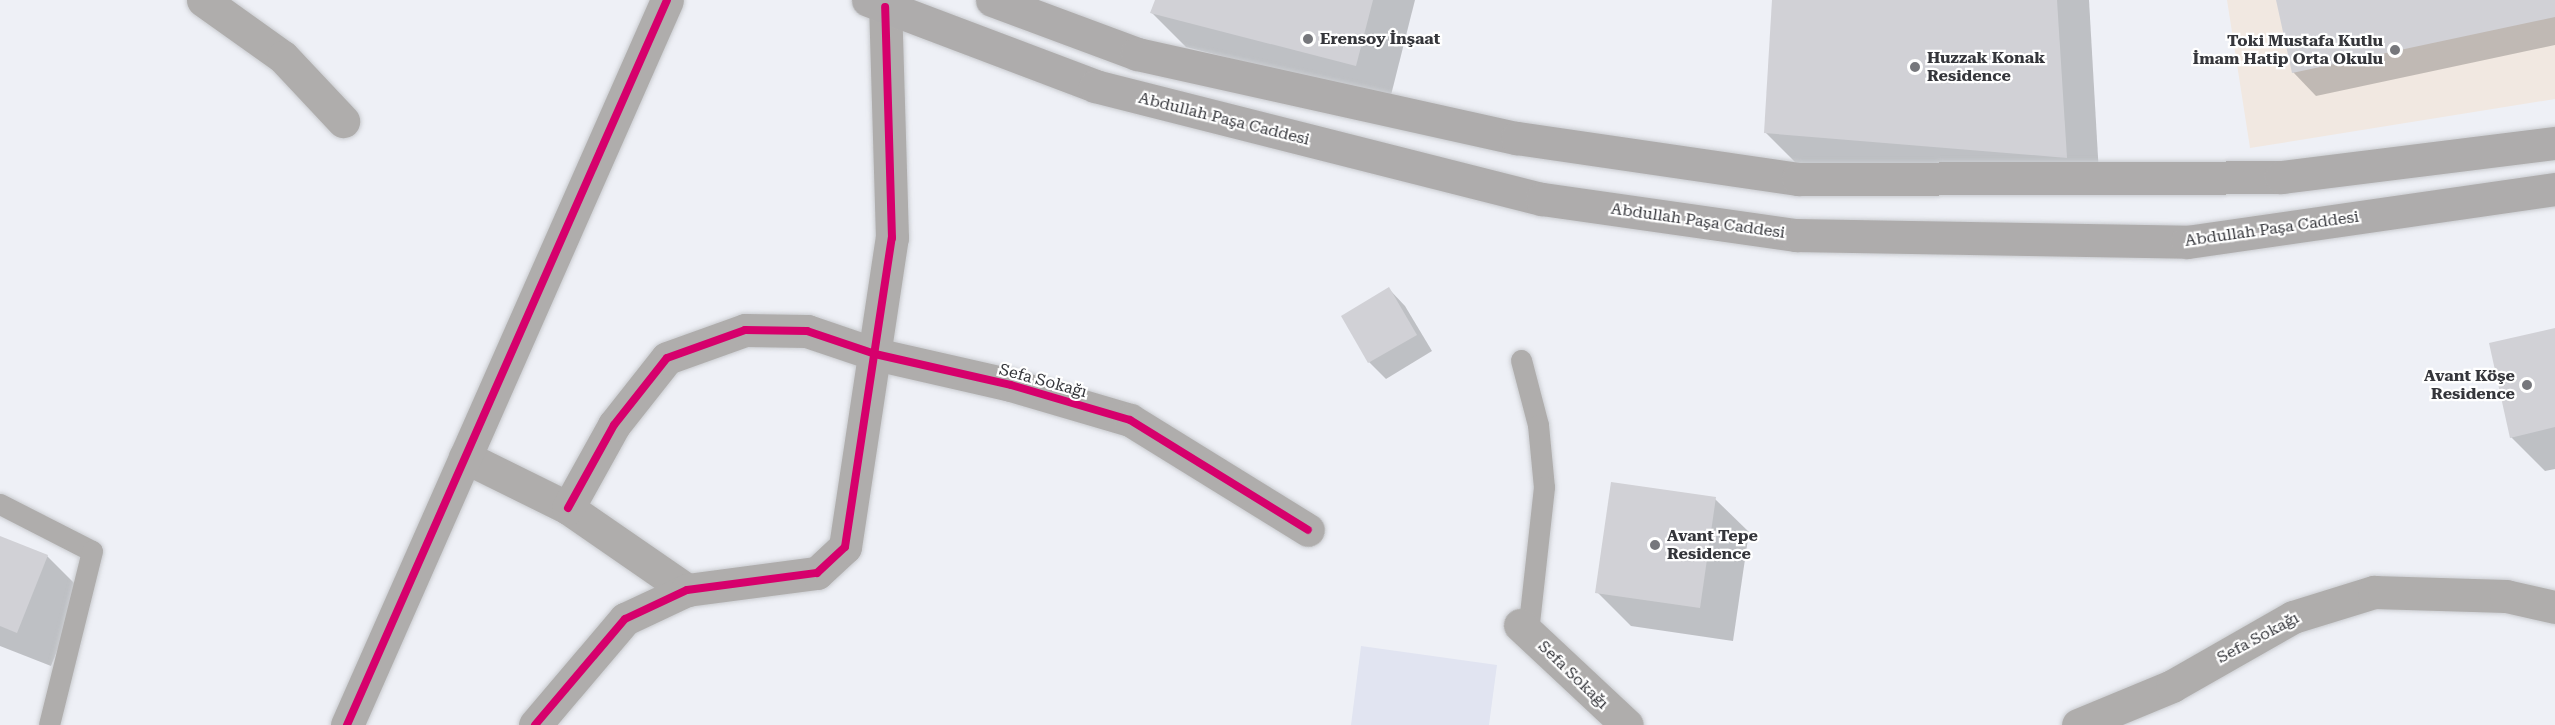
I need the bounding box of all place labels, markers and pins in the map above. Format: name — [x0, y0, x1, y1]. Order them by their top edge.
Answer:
place label: Erensoy İnşaat — [1320, 29, 1440, 49]
place label: Toki Mustafa Kutlu İmam Hatip Orta Okulu — [2193, 31, 2383, 69]
marker: Erensoy İnşaat — [1301, 32, 1315, 46]
marker: Toki Mustafa Kutlu İmam Hatip Orta Okulu — [2388, 43, 2402, 57]
place label: Huzzak Konak Residence — [1927, 48, 2045, 86]
marker: Huzzak Konak Residence — [1908, 60, 1922, 74]
place label: Avant Köşe Residence — [2424, 366, 2515, 404]
marker: Avant Köşe Residence — [2520, 378, 2534, 392]
place label: Avant Tepe Residence — [1667, 526, 1758, 564]
marker: Avant Tepe Residence — [1648, 538, 1662, 552]

